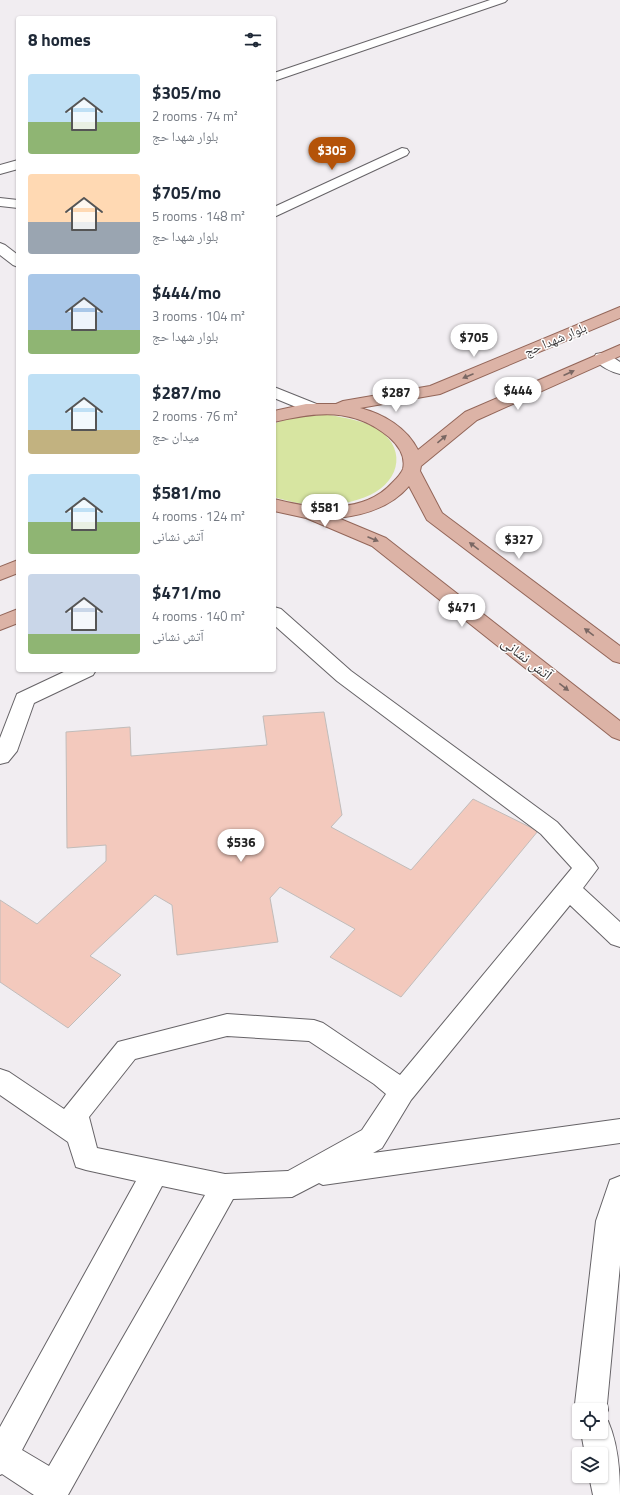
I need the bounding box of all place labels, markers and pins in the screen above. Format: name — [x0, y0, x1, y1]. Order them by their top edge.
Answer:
pin: $305 — [308, 137, 356, 171]
pin: $705 — [450, 324, 498, 358]
pin: $444 — [494, 377, 542, 411]
pin: $287 — [372, 379, 420, 413]
pin: $581 — [301, 494, 349, 528]
pin: $327 — [495, 526, 543, 560]
pin: $471 — [438, 594, 486, 628]
pin: $536 — [217, 829, 265, 863]

